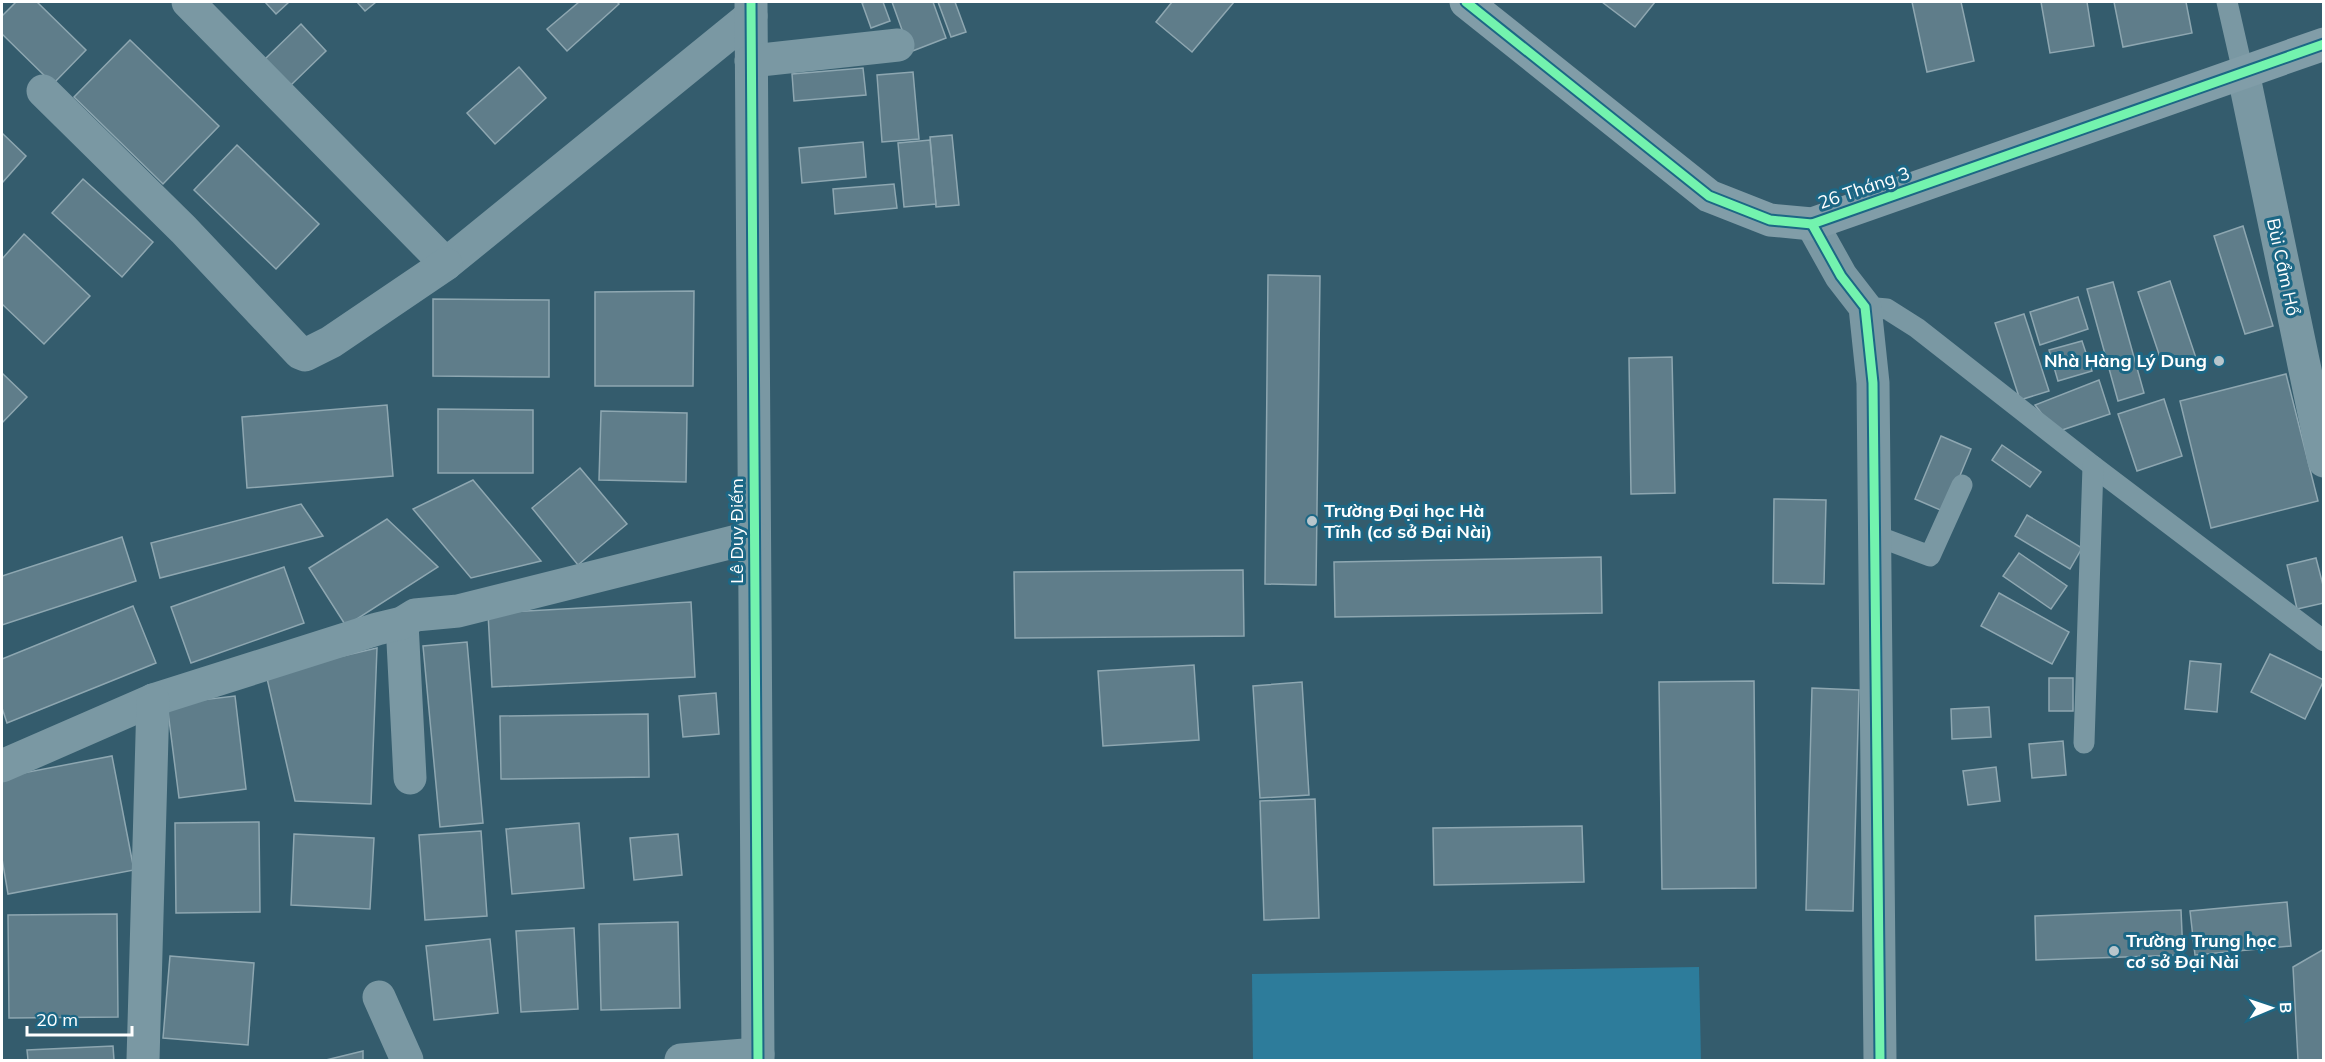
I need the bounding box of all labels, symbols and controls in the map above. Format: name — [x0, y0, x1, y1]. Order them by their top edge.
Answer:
street label: 26 Tháng 3 — [1815, 161, 1913, 214]
street label: Bùi Cẩm Hổ — [2262, 216, 2305, 318]
place label: Nhà Hàng Lý Dung — [2044, 349, 2207, 372]
marker: Nhà Hàng Lý Dung — [2212, 354, 2226, 368]
street label: Lê Duy Điếm — [725, 478, 748, 584]
place label: Trường Đại học Hà Tĩnh (cơ sở Đại Nài) — [1324, 499, 1492, 543]
marker: Trường Đại học Hà Tĩnh (cơ sở Đại Nài) — [1305, 514, 1319, 528]
place label: Trường Trung học cơ sở Đại Nài — [2126, 929, 2276, 973]
marker: Trường Trung học cơ sở Đại Nài — [2107, 944, 2121, 958]
north arrow — [2241, 978, 2301, 1038]
scale bar — [27, 999, 132, 1037]
text: B — [2276, 1002, 2296, 1013]
text: 20 m — [36, 1008, 78, 1031]

